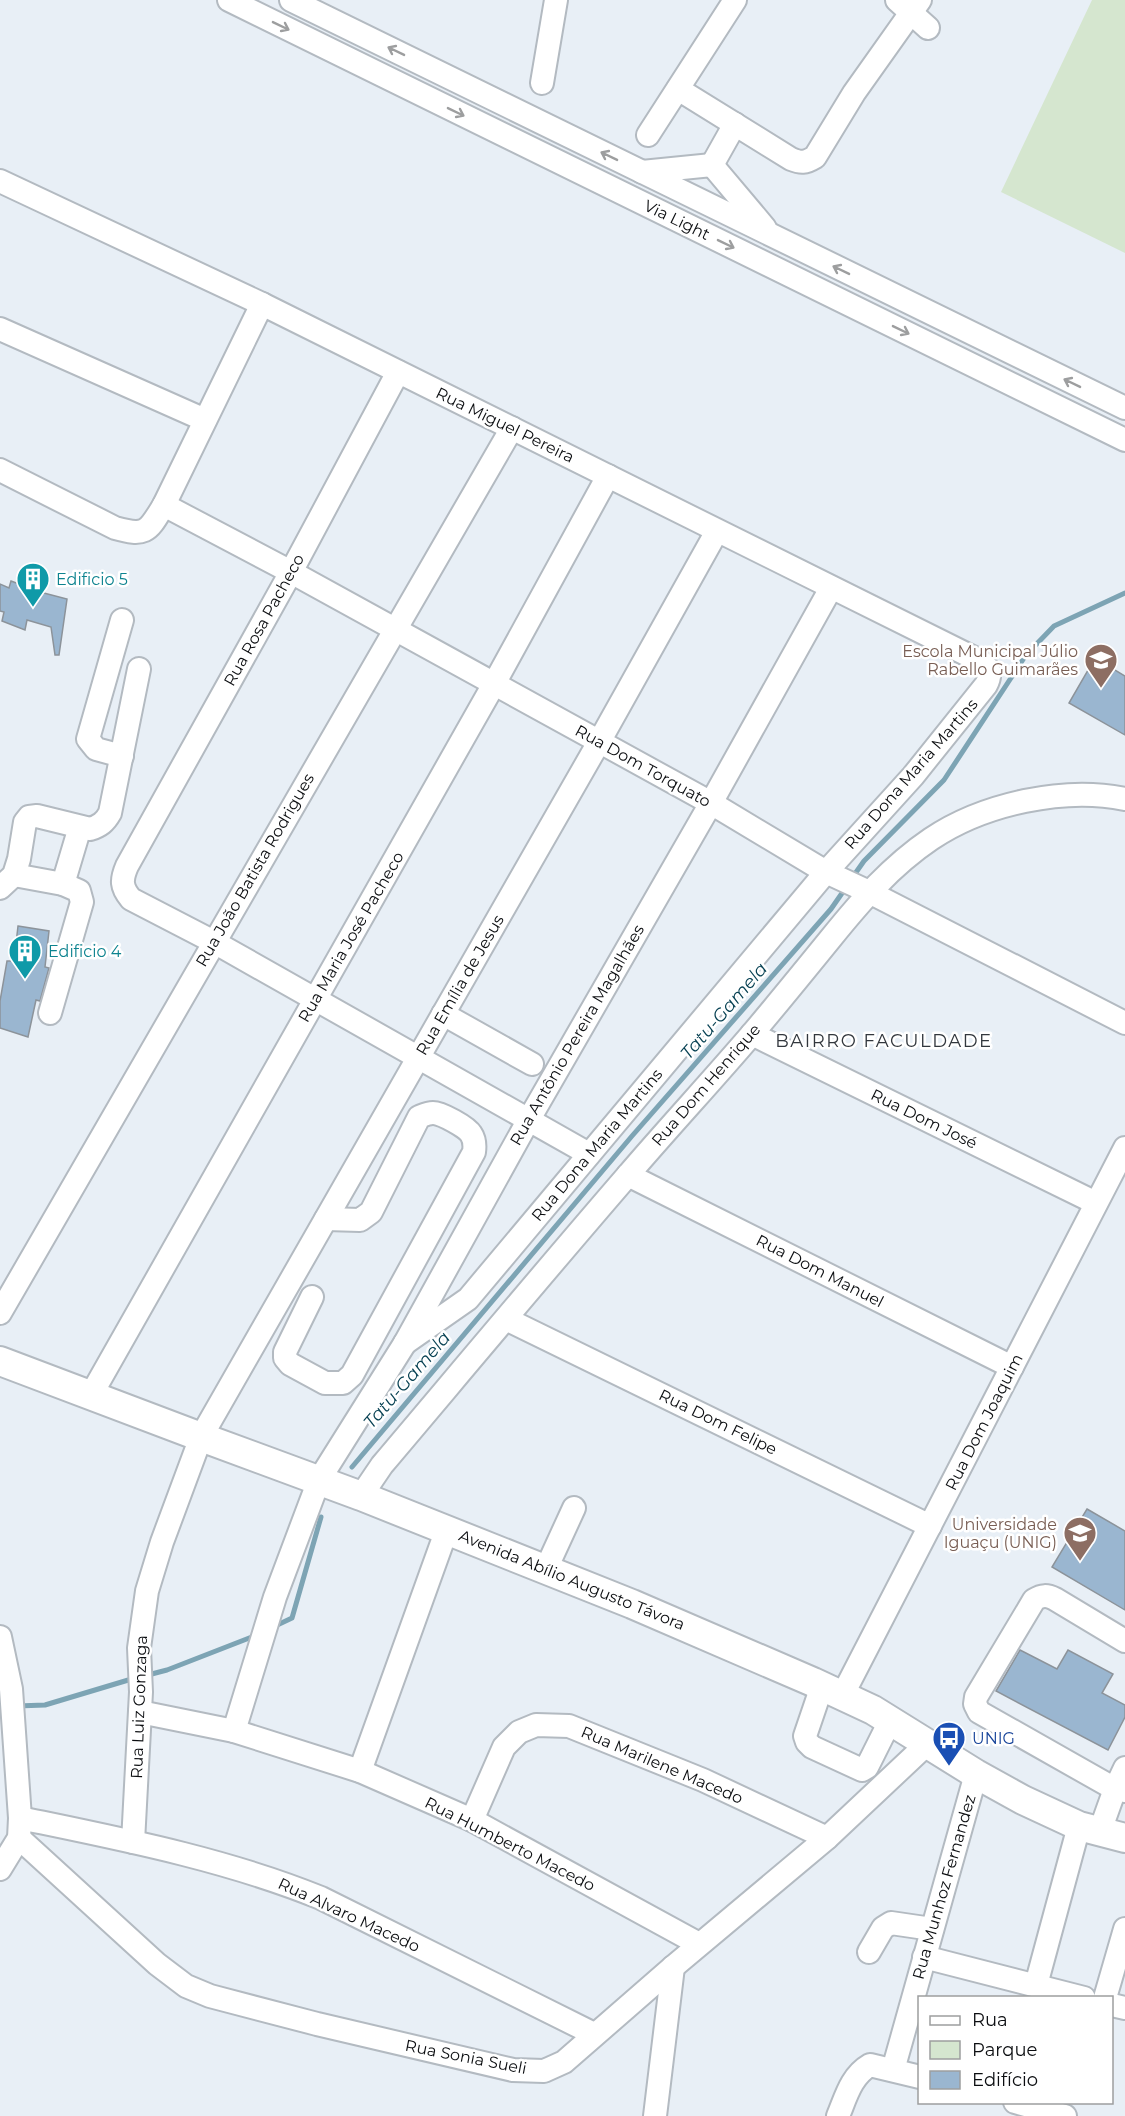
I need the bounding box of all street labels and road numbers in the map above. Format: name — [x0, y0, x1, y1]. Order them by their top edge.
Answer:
street label: Via Light — [641, 196, 713, 244]
street label: Rua Miguel Pereira — [433, 383, 577, 467]
street label: Rua Rosa Pacheco — [220, 551, 308, 689]
street label: Rua Dona Maria Martins — [840, 695, 982, 853]
street label: Rua Dom Torquato — [572, 721, 714, 811]
street label: Rua João Batista Rodrigues — [192, 770, 318, 970]
street label: Rua Maria José Pacheco — [294, 848, 408, 1026]
street label: Rua Emília de Jesus — [412, 911, 508, 1059]
street label: Rua Antônio Pereira Magalhães — [506, 921, 648, 1149]
street label: Rua Dom Henrique — [648, 1020, 764, 1150]
street label: Rua Dona Maria Martins — [528, 1065, 667, 1225]
street label: Rua Dom José — [868, 1085, 980, 1153]
street label: Rua Dom Manuel — [753, 1231, 887, 1311]
street label: Rua Dom Joaquim — [941, 1351, 1027, 1493]
street label: Rua Dom Felipe — [656, 1385, 780, 1459]
street label: Avenida Abílio Augusto Távora — [456, 1526, 688, 1634]
street label: Rua Luiz Gonzaga — [127, 1635, 151, 1779]
street label: Rua Marilene Macedo — [578, 1722, 746, 1808]
street label: Rua Munhoz Fernandez — [908, 1792, 980, 1982]
street label: Rua Humberto Macedo — [422, 1793, 598, 1895]
street label: Rua Alvaro Macedo — [275, 1874, 423, 1956]
street label: Rua Sonia Sueli — [404, 2036, 528, 2078]

